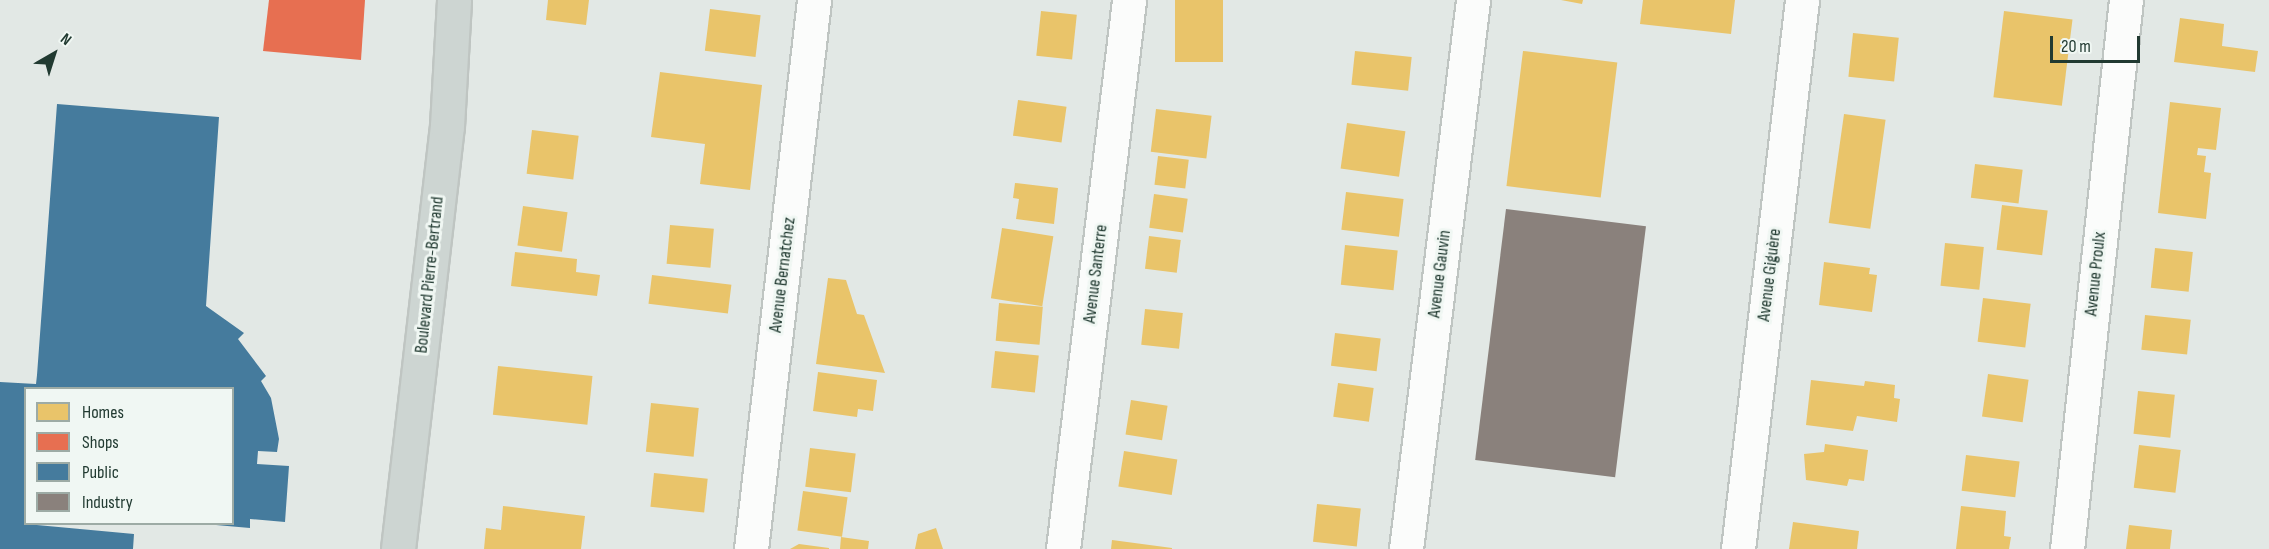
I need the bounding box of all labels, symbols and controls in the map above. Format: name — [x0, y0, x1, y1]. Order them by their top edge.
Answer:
north arrow — [24, 24, 84, 84]
scale bar — [2053, 24, 2143, 62]
text: N — [56, 30, 75, 50]
text: 20 m — [2061, 36, 2091, 57]
street label: Boulevard Pierre-Bertrand — [411, 196, 449, 354]
street label: Avenue Bernatchez — [765, 216, 801, 334]
street label: Avenue Santerre — [1079, 223, 1113, 325]
street label: Avenue Giguère — [1754, 227, 1786, 323]
street label: Avenue Gauvin — [1424, 229, 1456, 319]
street label: Avenue Proulx — [2081, 231, 2111, 317]
legend — [24, 387, 234, 525]
text: Homes — [82, 402, 124, 423]
text: Shops — [82, 432, 119, 453]
text: Public — [82, 462, 119, 483]
text: Industry — [82, 492, 133, 513]

